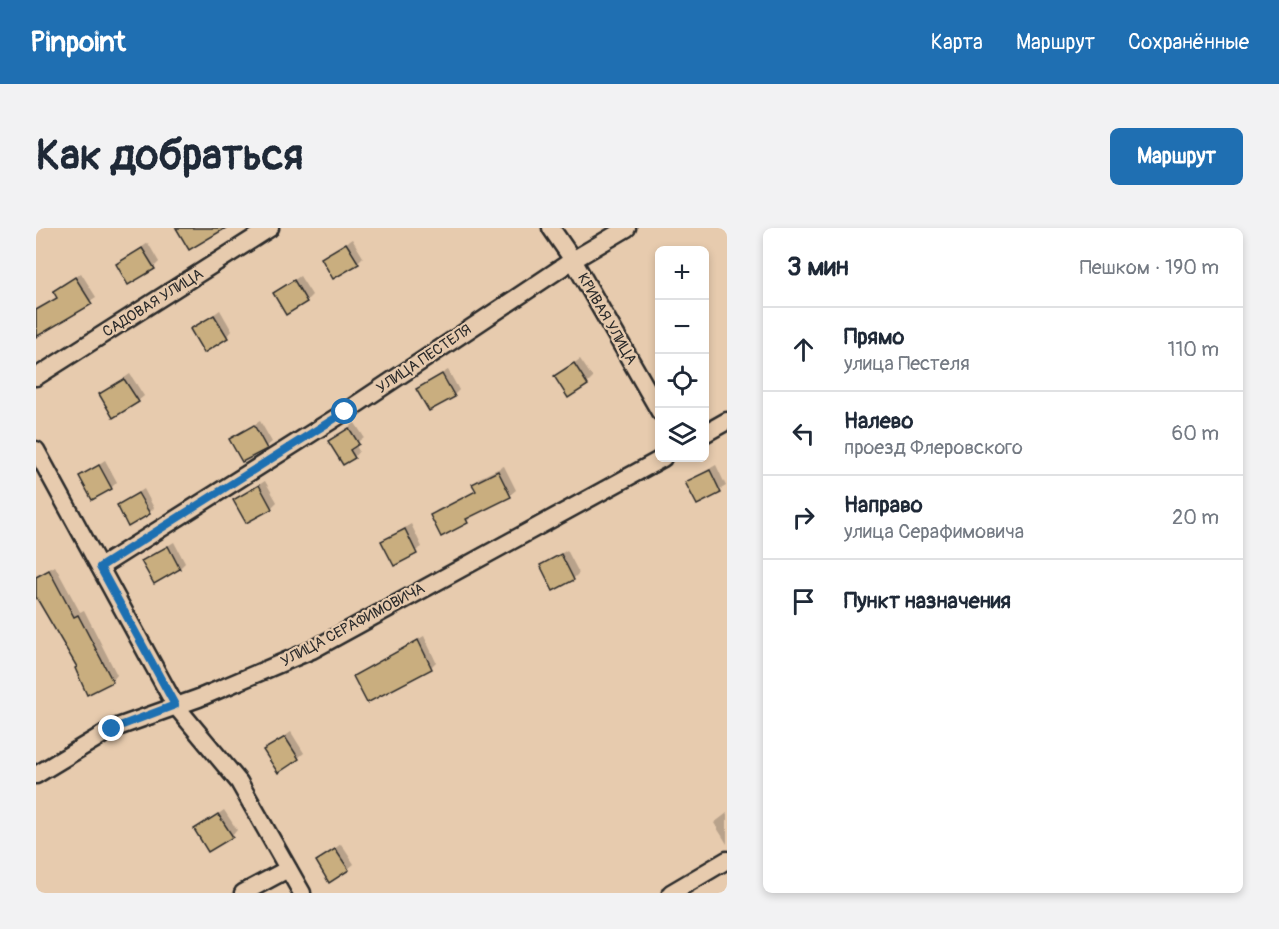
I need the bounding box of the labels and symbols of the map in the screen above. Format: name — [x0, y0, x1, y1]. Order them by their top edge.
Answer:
street label: САДОВАЯ УЛИЦА — [99, 264, 207, 342]
street label: КРИВАЯ УЛИЦА — [573, 270, 641, 368]
street label: УЛИЦА ПЕСТЕЛЯ — [373, 320, 475, 398]
route start — [331, 398, 357, 424]
street label: УЛИЦА СЕРАФИМОВИЧА — [278, 579, 429, 671]
route end — [98, 715, 124, 741]

